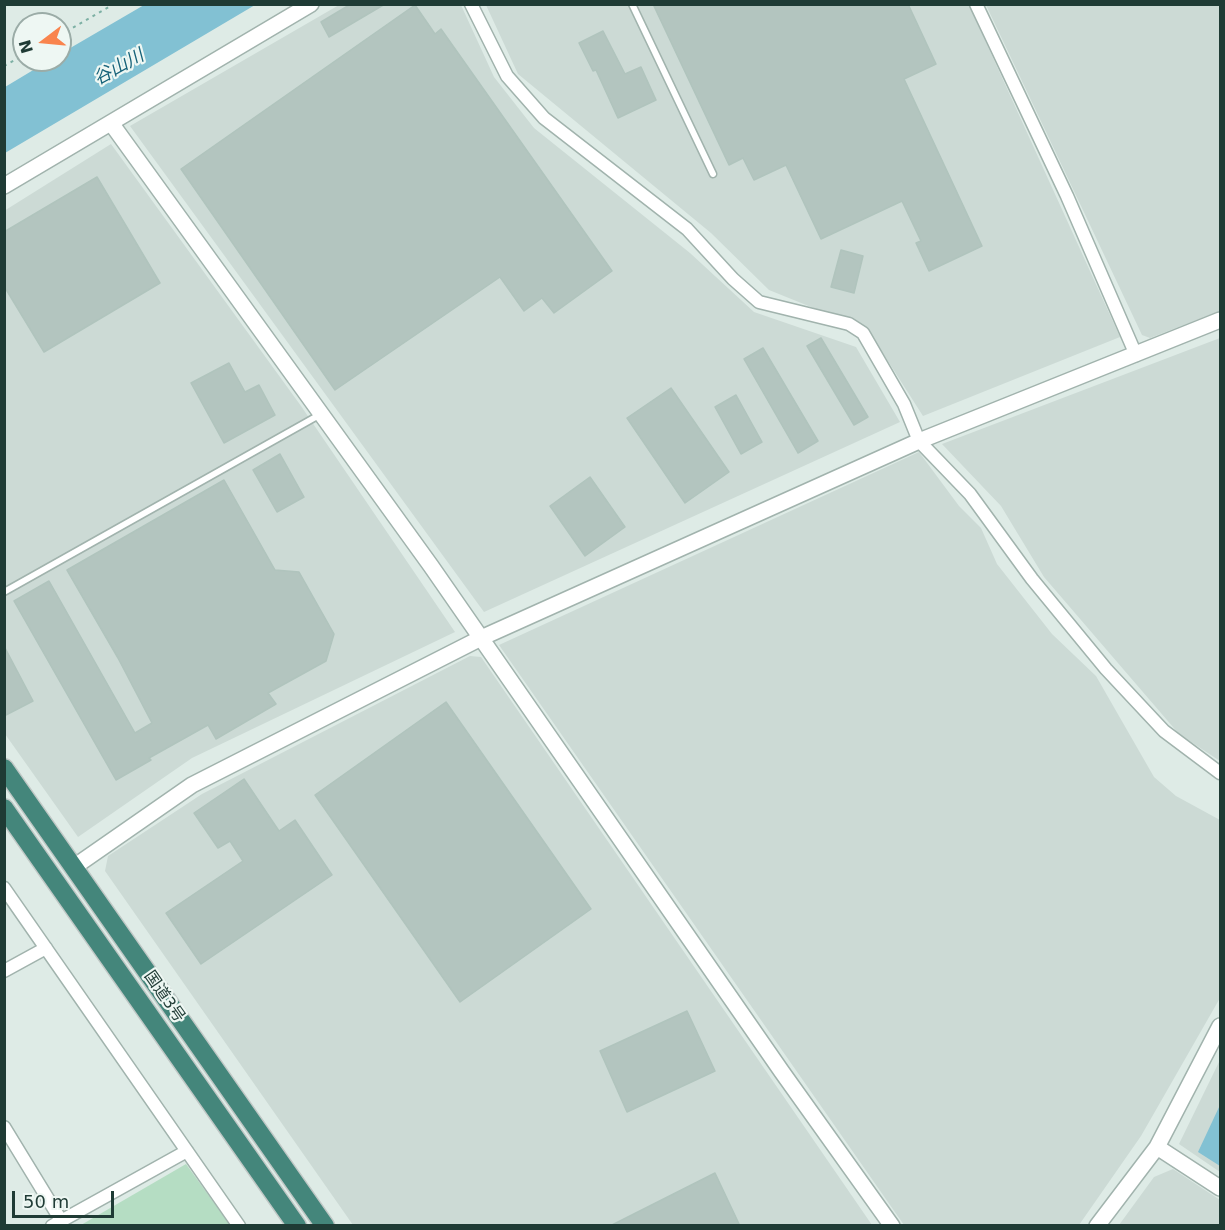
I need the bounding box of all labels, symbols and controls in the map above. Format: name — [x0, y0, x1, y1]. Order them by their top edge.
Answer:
north arrow — [12, 12, 72, 72]
text: N — [15, 38, 37, 56]
water label: 谷山川 — [90, 45, 148, 91]
street label: 国道3号 — [139, 968, 189, 1026]
scale bar — [15, 1179, 117, 1217]
text: 50 m — [23, 1191, 69, 1212]

